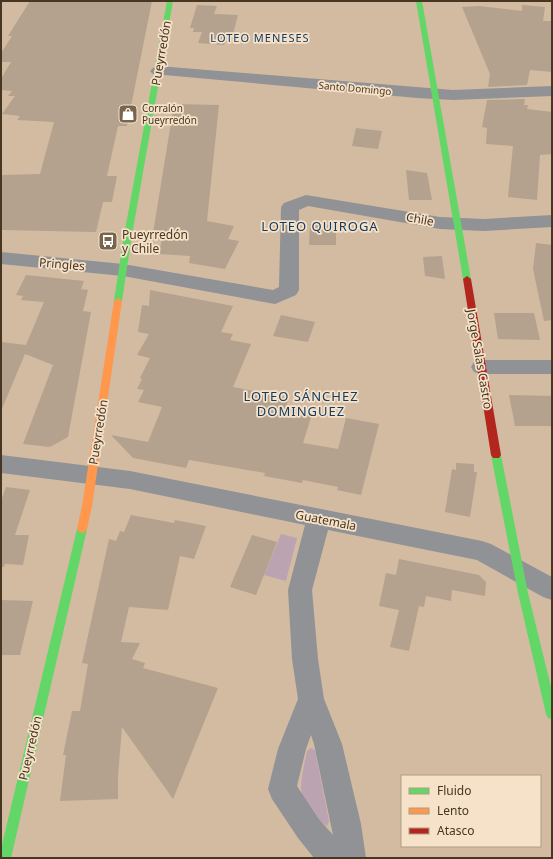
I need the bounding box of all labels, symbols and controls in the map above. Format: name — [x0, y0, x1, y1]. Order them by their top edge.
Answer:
street label: Pueyrredón — [147, 19, 175, 87]
district label: LOTEO MENESES — [210, 30, 310, 45]
street label: Santo Domingo — [318, 78, 392, 98]
place label: Corralón Pueyrredón — [142, 101, 197, 127]
shop icon: Corralón Pueyrredón — [117, 103, 139, 125]
street label: Chile — [405, 208, 435, 230]
district label: LOTEO QUIROGA — [261, 217, 379, 235]
place label: Pueyrredón y Chile — [122, 226, 188, 257]
bus stop icon: Pueyrredón y Chile — [97, 230, 119, 252]
street label: Pringles — [38, 254, 86, 274]
street label: Jorge Salas Castro — [463, 307, 497, 410]
district label: LOTEO SÁNCHEZ DOMINGUEZ — [243, 387, 359, 420]
street label: Pueyrredón — [84, 398, 112, 466]
street label: Guatemala — [294, 506, 358, 534]
street label: Pueyrredón — [14, 714, 46, 782]
legend — [401, 775, 541, 847]
text: Fluido — [437, 782, 471, 799]
text: Lento — [437, 802, 469, 819]
text: Atasco — [437, 822, 475, 839]

